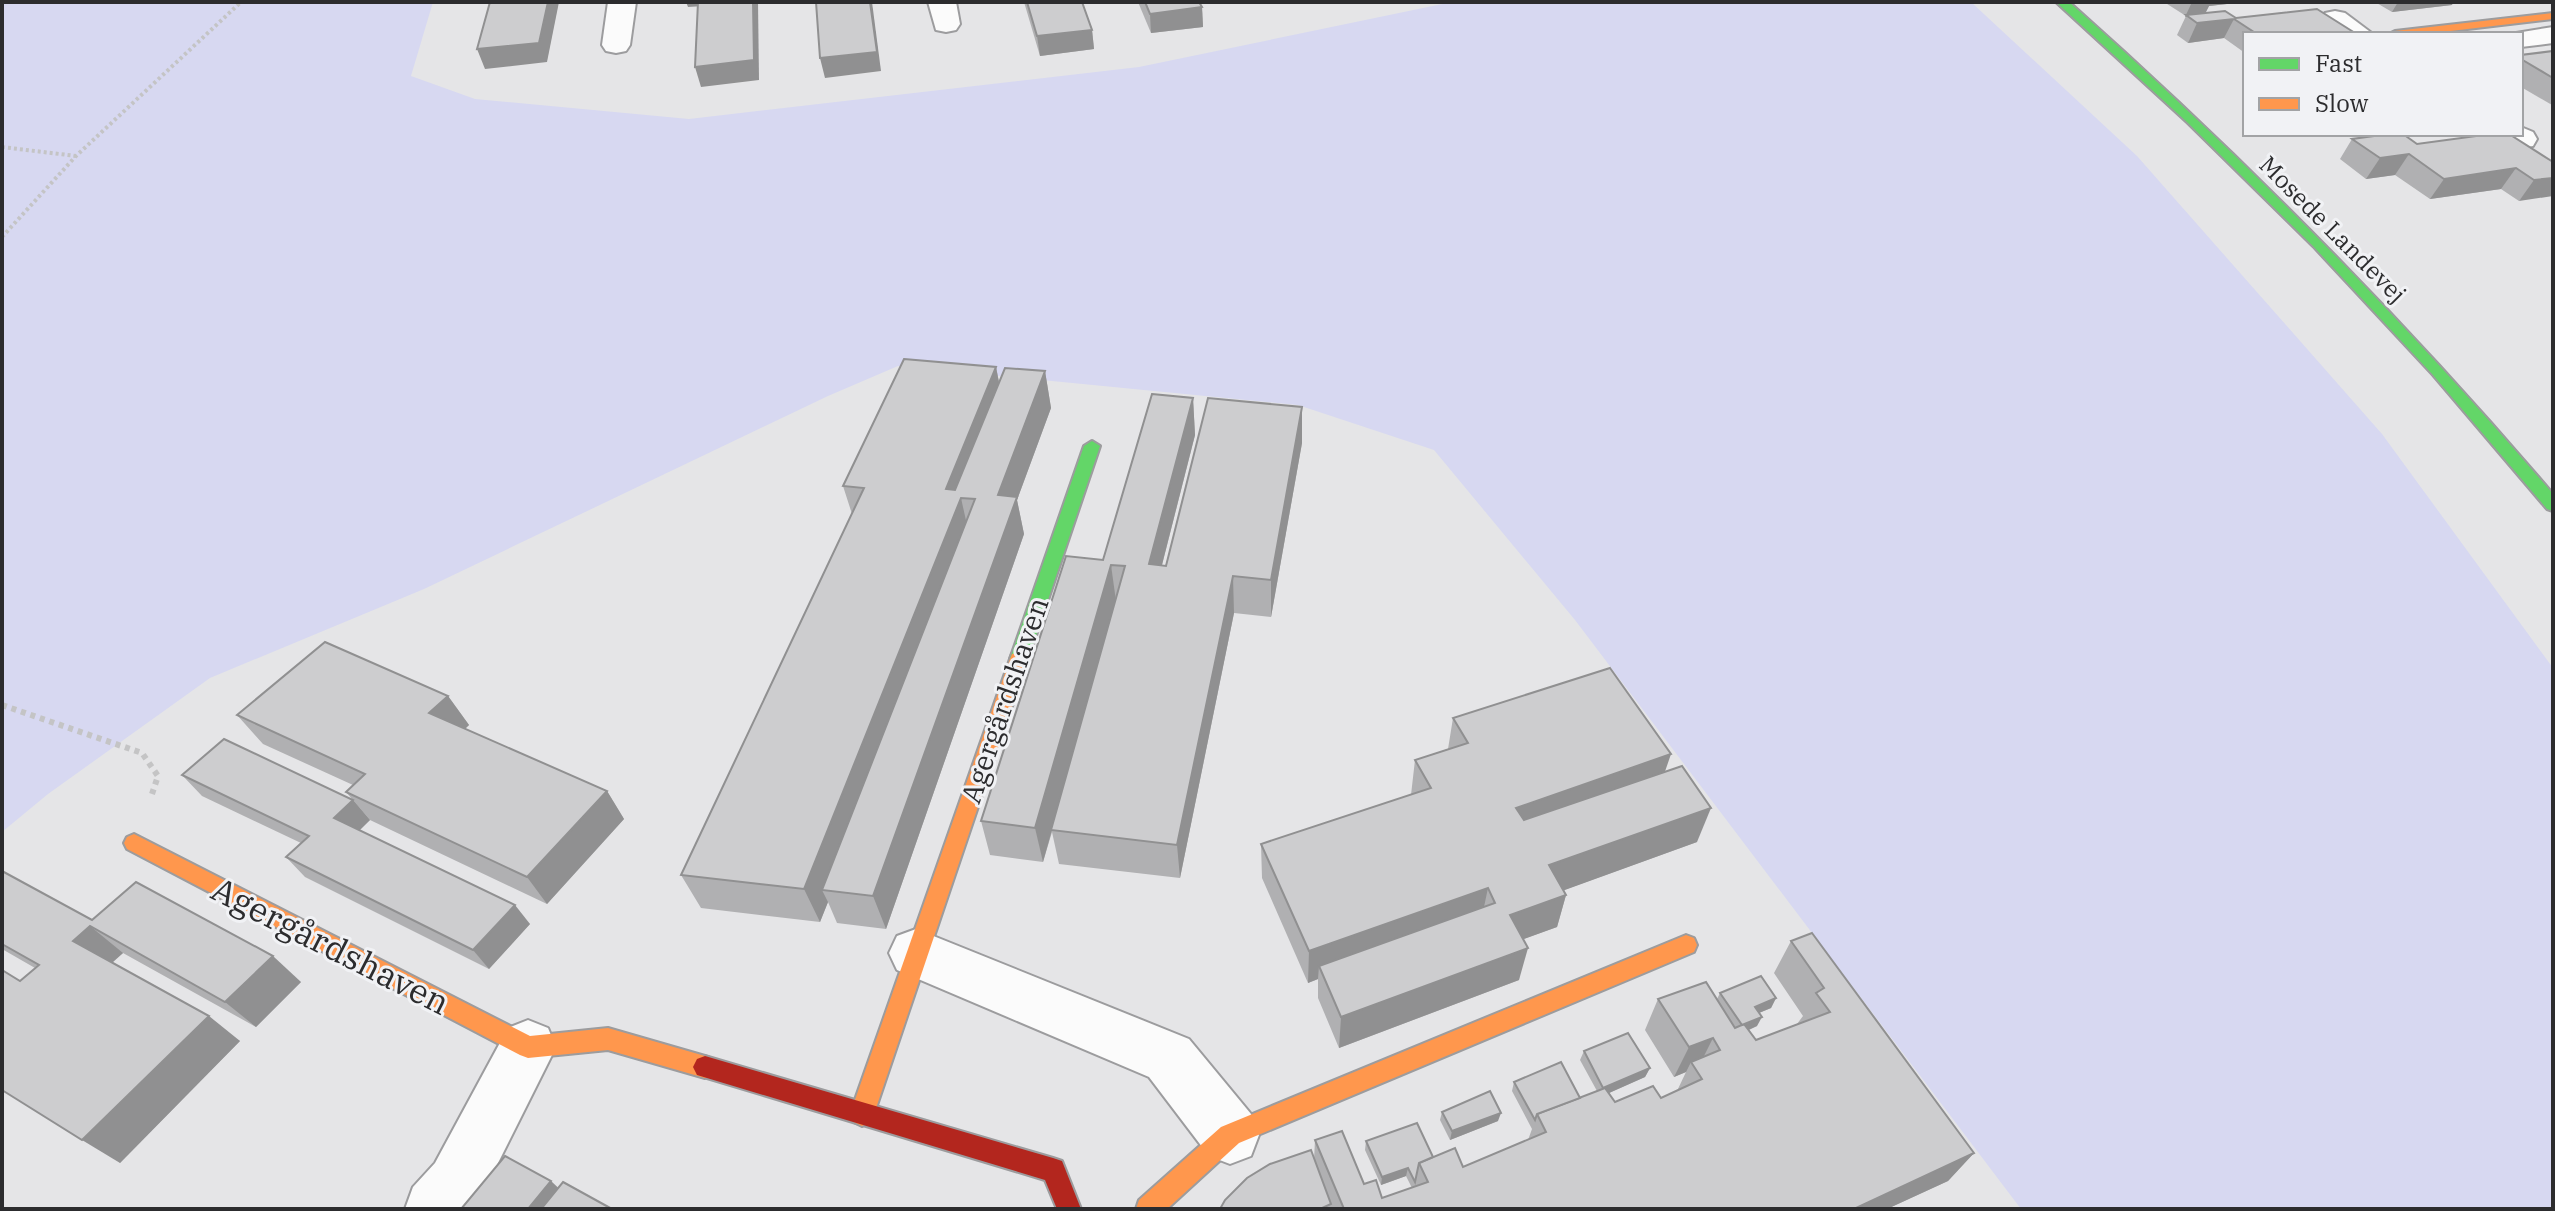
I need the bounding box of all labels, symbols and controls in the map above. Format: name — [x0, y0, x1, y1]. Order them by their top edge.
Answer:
legend — [2243, 32, 2523, 136]
text: Fast — [2315, 47, 2362, 79]
text: Slow — [2315, 87, 2369, 119]
street label: Mosede Landevej — [2253, 149, 2413, 309]
street label: Agergårdshaven — [951, 592, 1057, 808]
street label: Agergårdshaven — [205, 866, 457, 1024]

